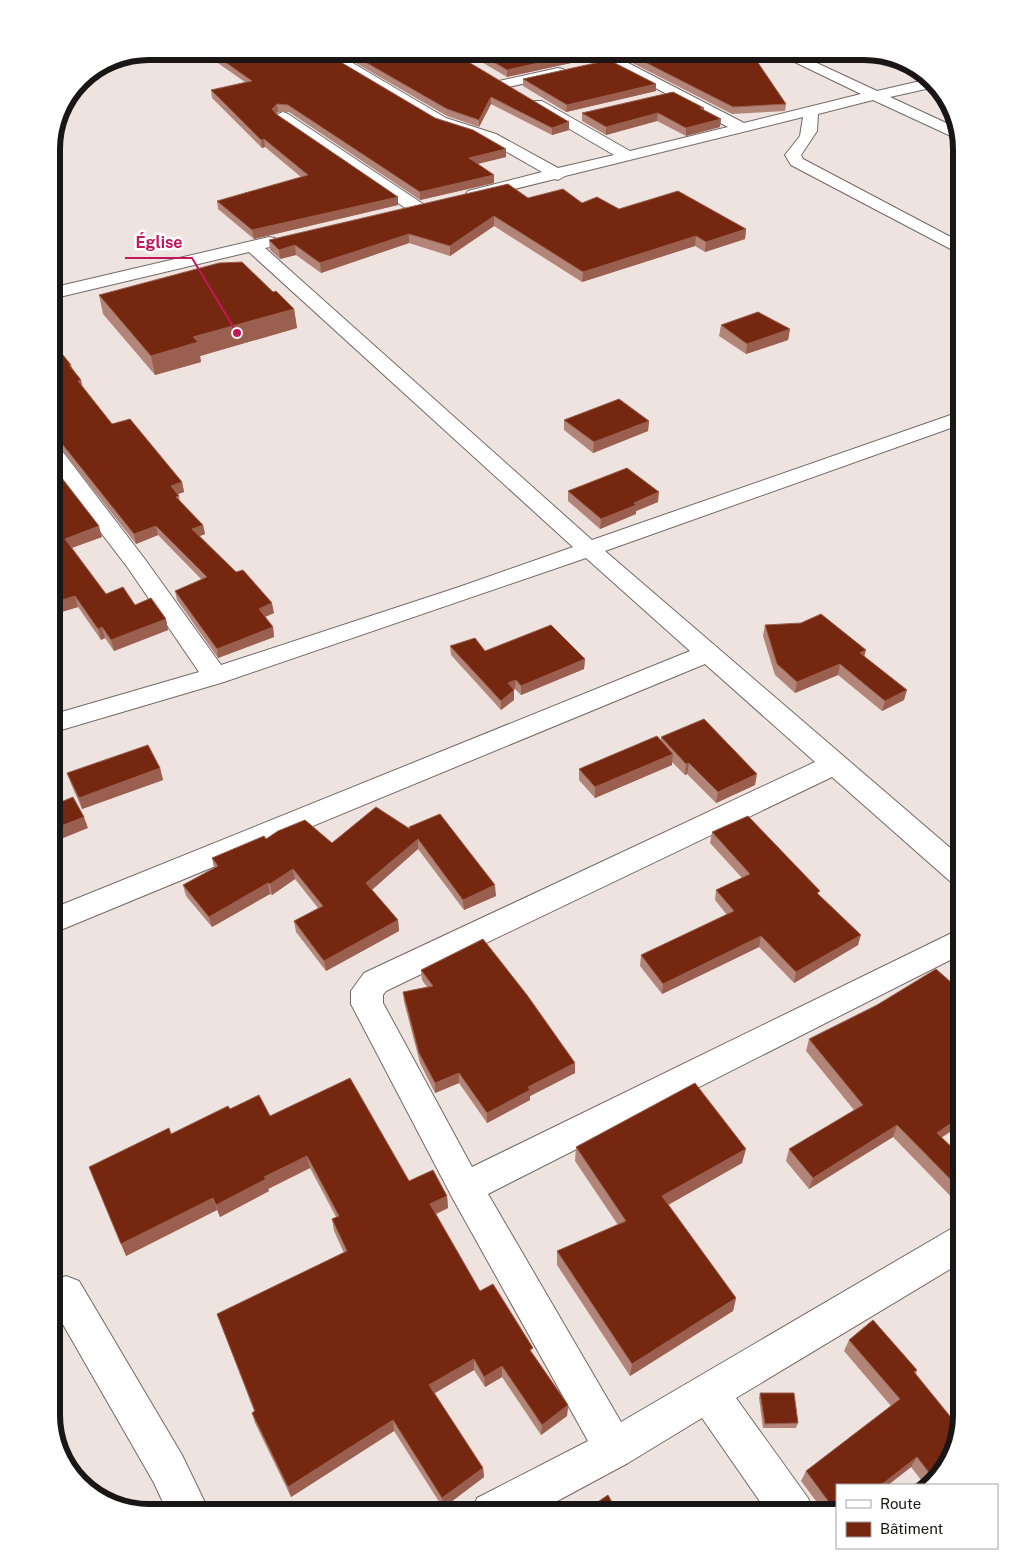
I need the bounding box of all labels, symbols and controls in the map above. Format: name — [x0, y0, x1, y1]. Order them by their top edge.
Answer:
callout: Église — [125, 227, 192, 258]
text: Église — [135, 232, 183, 252]
legend — [836, 1484, 998, 1549]
text: Route — [880, 1495, 921, 1512]
text: Bâtiment — [880, 1520, 943, 1537]

